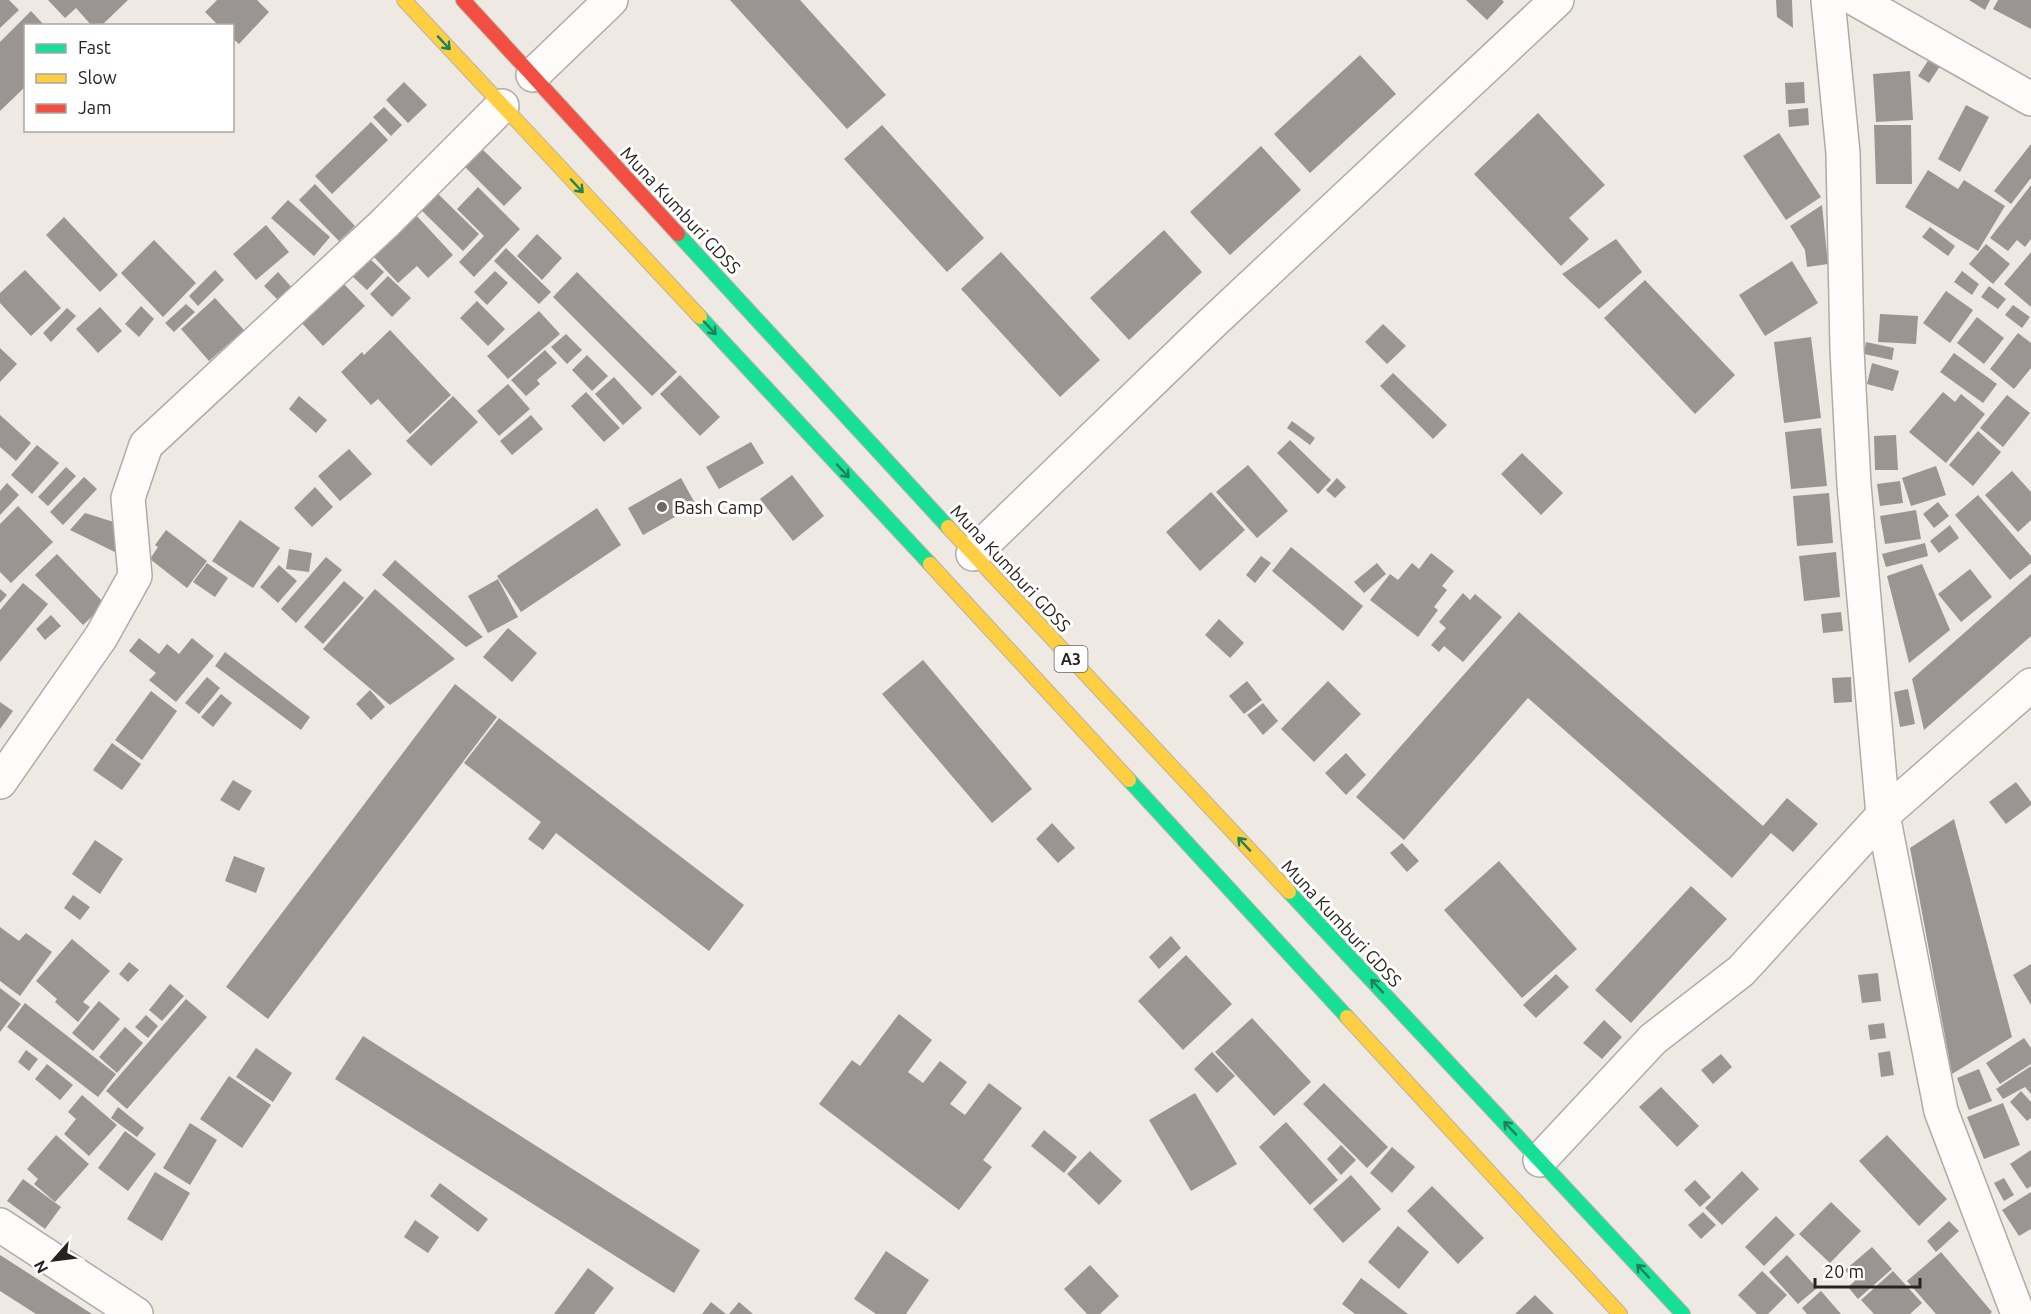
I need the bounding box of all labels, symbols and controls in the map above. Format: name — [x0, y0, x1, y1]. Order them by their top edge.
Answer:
legend — [24, 24, 234, 132]
one-way arrow — [437, 35, 451, 50]
text: Fast — [78, 37, 111, 57]
text: Slow — [78, 67, 117, 87]
text: Jam — [78, 97, 112, 117]
street label: Muna Kumburi GDSS — [617, 143, 745, 277]
one-way arrow — [569, 178, 584, 193]
one-way arrow — [702, 321, 717, 336]
one-way arrow — [836, 463, 850, 478]
place label: Bash Camp — [674, 497, 763, 517]
marker: Bash Camp — [655, 500, 669, 514]
street label: Muna Kumburi GDSS — [947, 501, 1075, 635]
road number: A3 — [1054, 646, 1088, 672]
one-way arrow — [1237, 836, 1251, 851]
street label: Muna Kumburi GDSS — [1278, 856, 1406, 990]
one-way arrow — [1370, 979, 1384, 994]
one-way arrow — [1503, 1121, 1518, 1136]
north arrow — [24, 1230, 84, 1290]
scale bar — [1815, 1251, 1920, 1289]
text: N — [30, 1258, 52, 1277]
text: 20 m — [1824, 1261, 1864, 1281]
one-way arrow — [1636, 1264, 1650, 1279]

